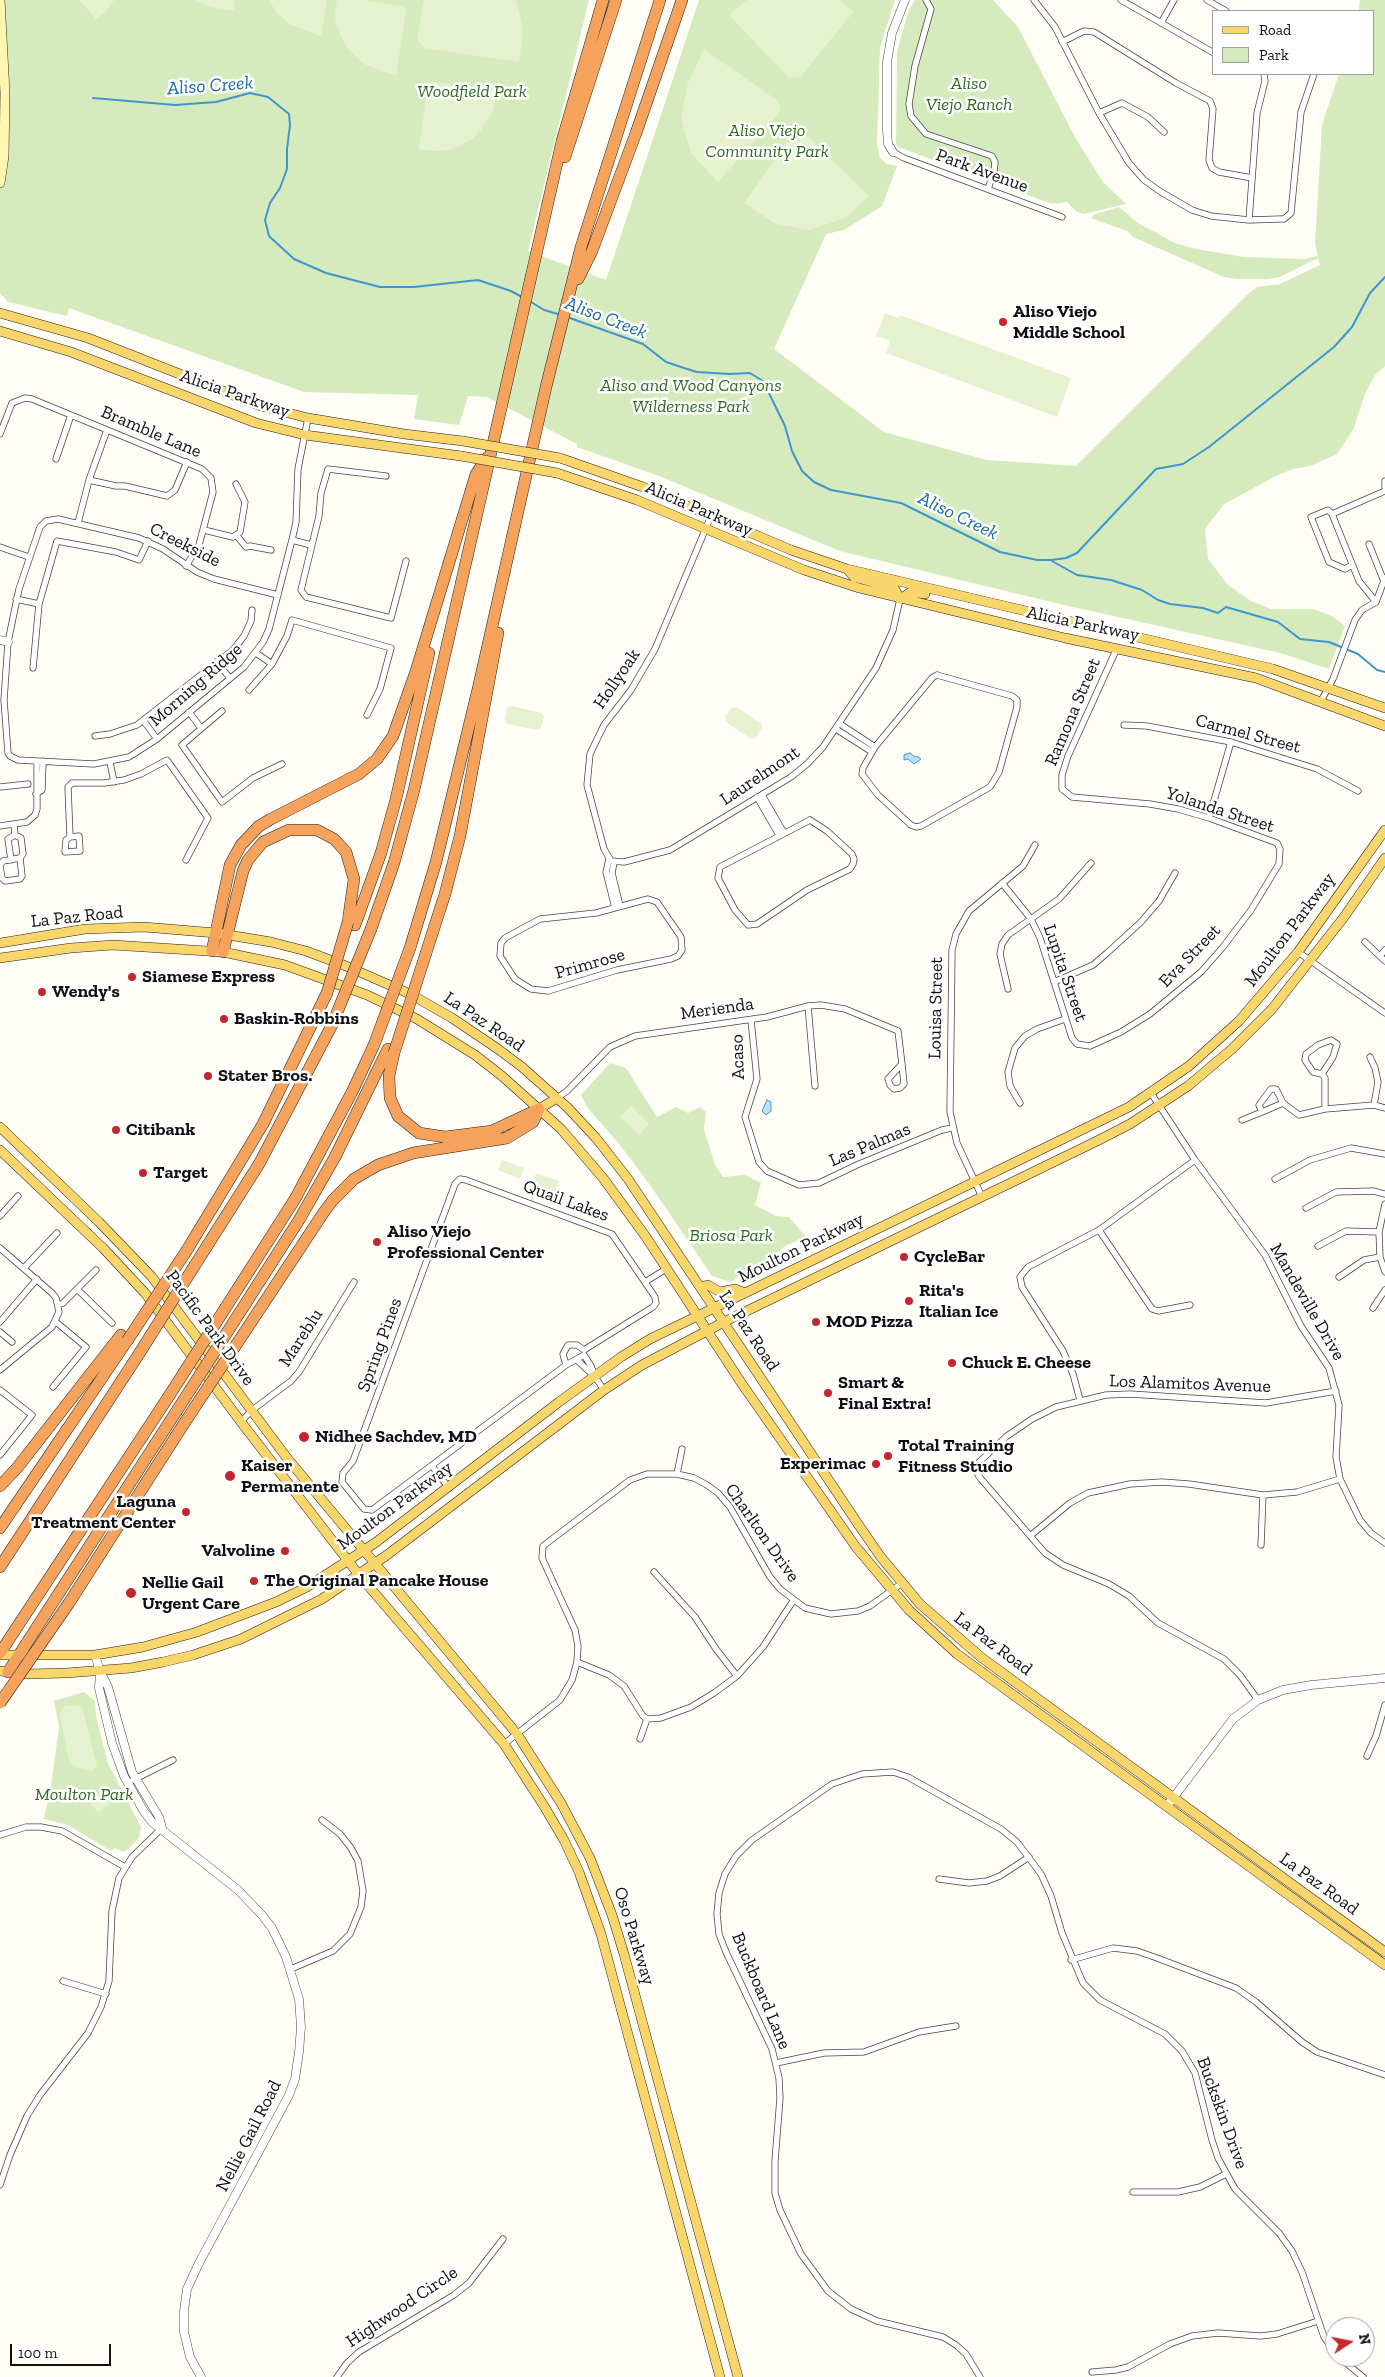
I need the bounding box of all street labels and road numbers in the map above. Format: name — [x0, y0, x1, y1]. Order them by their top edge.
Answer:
street label: Park Avenue — [933, 144, 1031, 198]
street label: Alicia Parkway — [177, 365, 293, 423]
street label: Bramble Lane — [98, 401, 204, 463]
street label: Alicia Parkway — [642, 477, 756, 541]
street label: Creekside — [146, 518, 224, 572]
street label: Alicia Parkway — [1025, 602, 1141, 646]
street label: Morning Ridge — [145, 639, 247, 731]
street label: Hollyoak — [589, 645, 645, 713]
street label: Ramona Street — [1041, 655, 1105, 769]
street label: Carmel Street — [1193, 710, 1303, 758]
street label: Laurelmont — [716, 742, 804, 810]
street label: Yolanda Street — [1163, 782, 1277, 838]
street label: Moulton Parkway — [1240, 869, 1340, 991]
street label: La Paz Road — [30, 901, 124, 933]
street label: Eva Street — [1154, 920, 1226, 992]
street label: Lupita Street — [1038, 921, 1092, 1025]
street label: Primrose — [553, 944, 627, 984]
street label: Louisa Street — [924, 957, 948, 1059]
street label: La Paz Road — [440, 987, 528, 1057]
street label: Merienda — [679, 993, 755, 1025]
street label: Acaso — [726, 1034, 750, 1080]
street label: Las Palmas — [826, 1118, 914, 1172]
street label: Quail Lakes — [520, 1175, 612, 1227]
street label: Moulton Parkway — [735, 1208, 867, 1288]
street label: Mandeville Drive — [1265, 1240, 1349, 1364]
street label: Pacific Park Drive — [161, 1266, 259, 1390]
street label: La Paz Road — [714, 1287, 784, 1375]
street label: Spring Pines — [353, 1295, 407, 1395]
street label: Mareblu — [274, 1305, 328, 1371]
street label: Los Alamitos Avenue — [1109, 1370, 1271, 1398]
street label: Moulton Parkway — [333, 1457, 457, 1555]
street label: Charlton Drive — [720, 1480, 804, 1586]
street label: La Paz Road — [950, 1607, 1036, 1681]
street label: La Paz Road — [1275, 1848, 1363, 1920]
street label: Oso Parkway — [609, 1884, 659, 1988]
street label: Buckboard Lane — [727, 1929, 795, 2053]
street label: Buckskin Drive — [1192, 2054, 1252, 2172]
street label: Nellie Gail Road — [212, 2077, 286, 2195]
street label: Highwood Circle — [342, 2262, 462, 2352]

